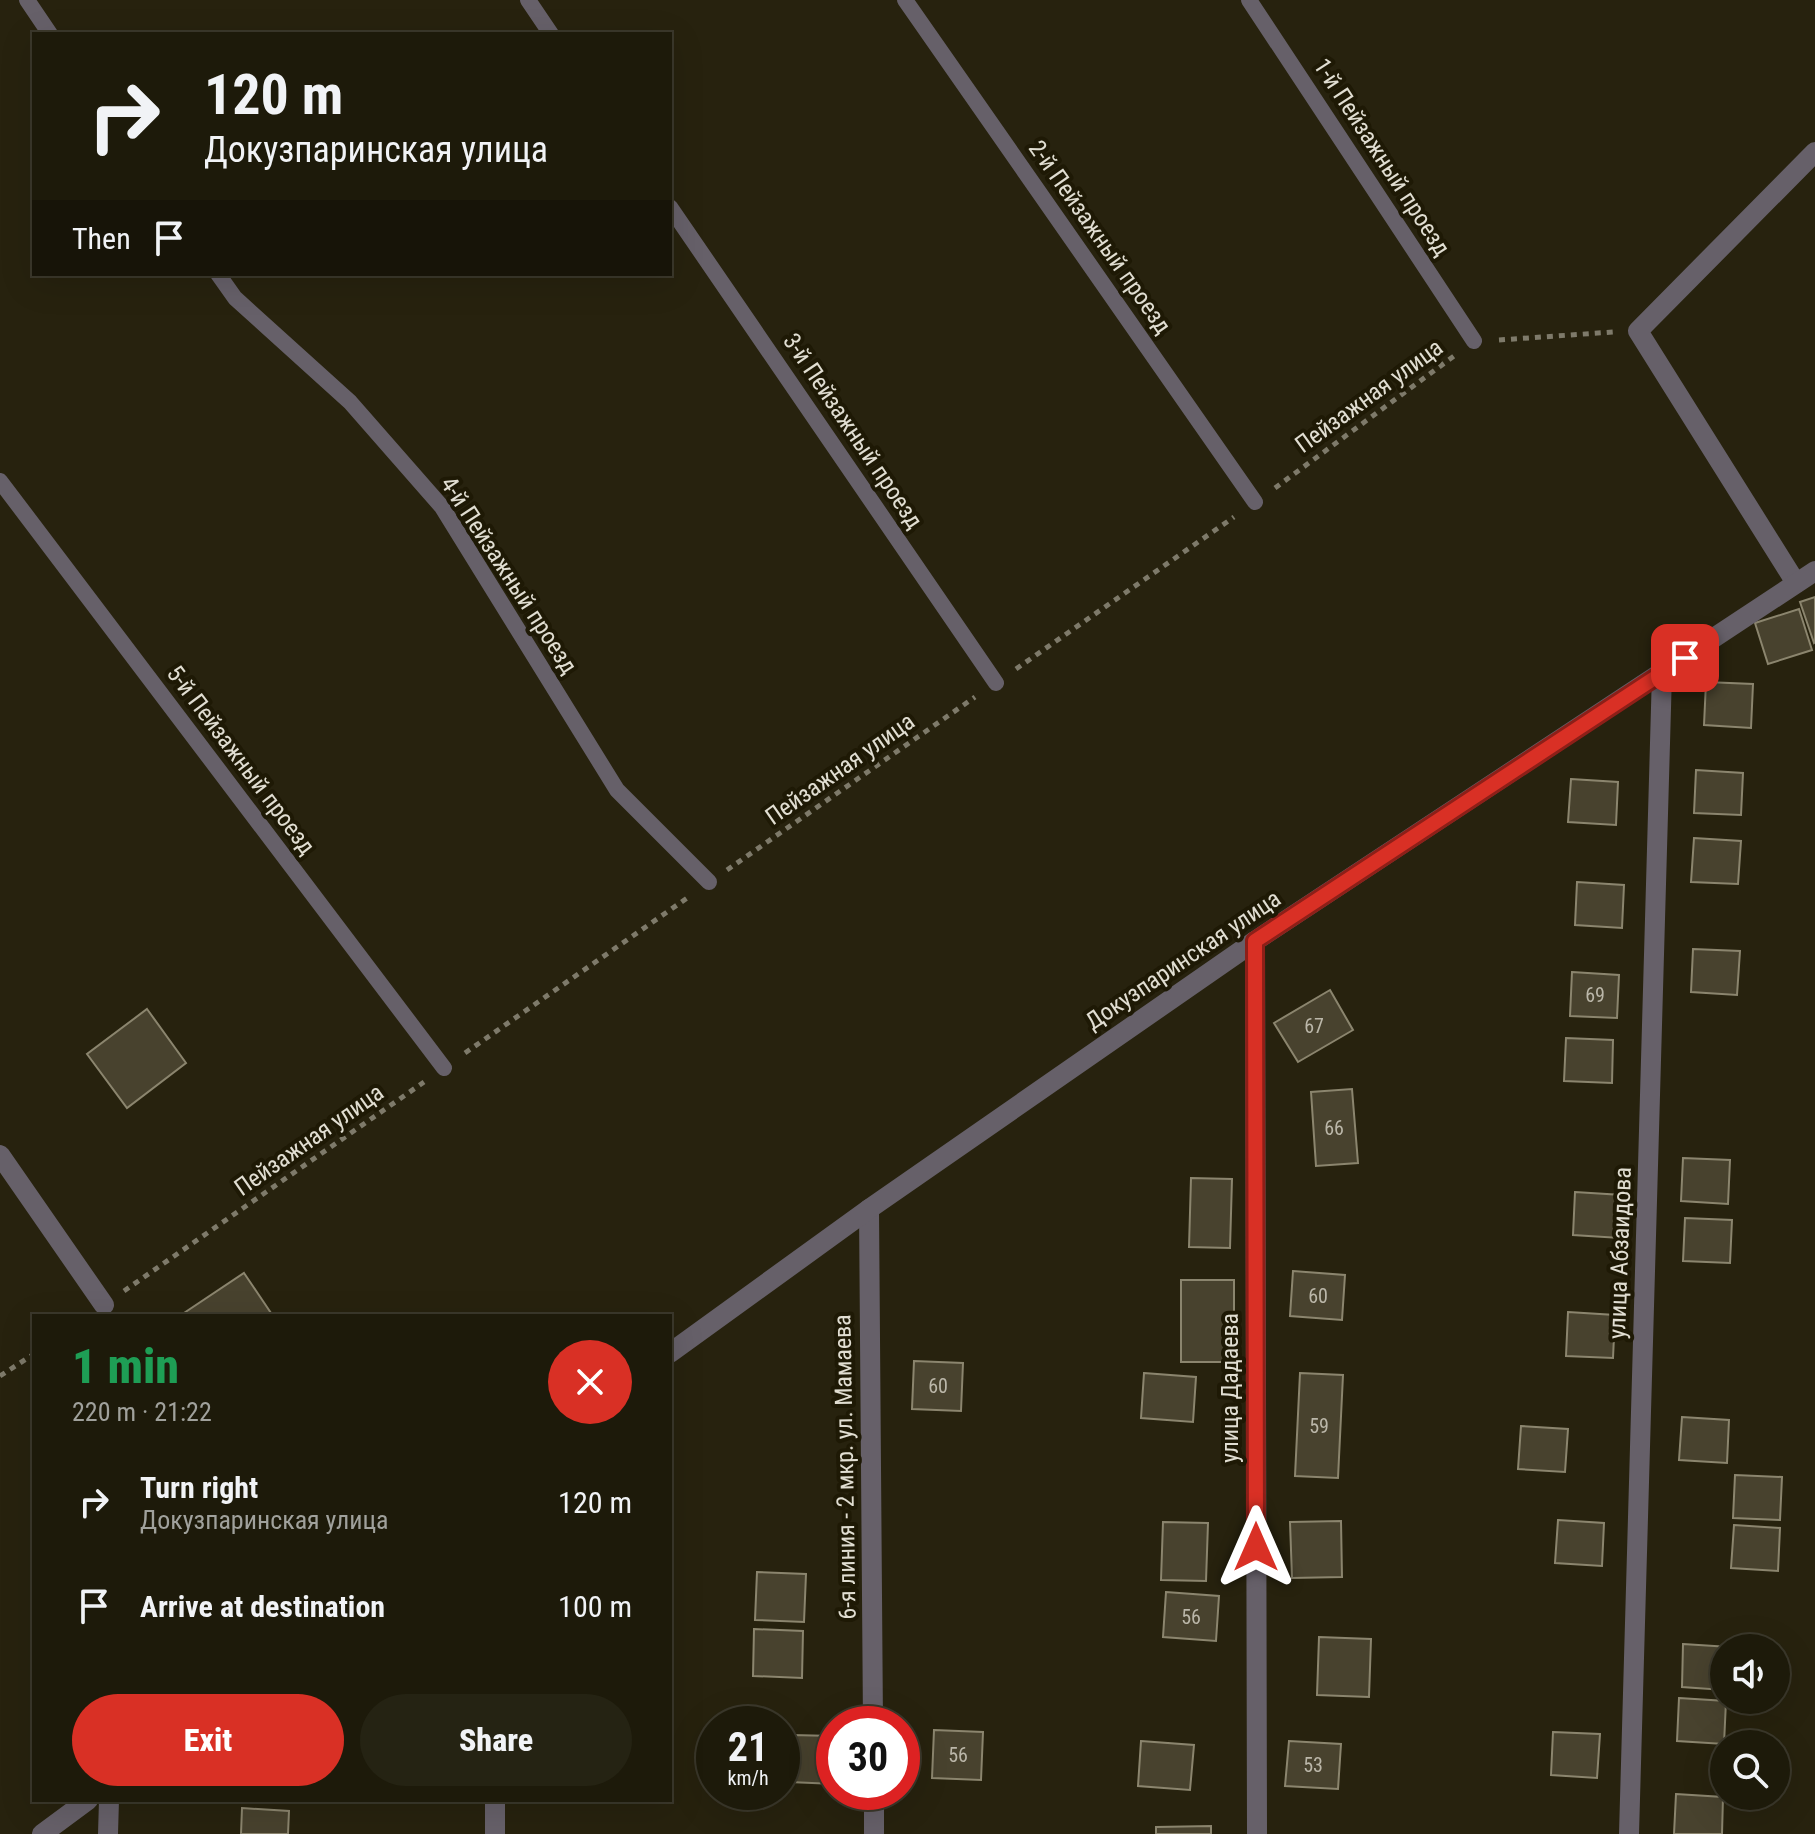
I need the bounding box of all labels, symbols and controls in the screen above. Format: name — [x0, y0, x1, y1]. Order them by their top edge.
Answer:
street label: 1-й Пейзажный проезд — [1308, 53, 1456, 261]
text: 120 m — [204, 62, 343, 128]
icon: right — [72, 64, 176, 168]
text: Докузпаринская улица — [204, 129, 548, 171]
street label: 2-й Пейзажный проезд — [1023, 135, 1177, 339]
icon: arrive — [147, 216, 191, 260]
text: Then — [72, 221, 131, 256]
street label: 3-й Пейзажный проезд — [777, 328, 929, 534]
street label: Пейзажная улица — [1290, 333, 1448, 459]
street label: 4-й Пейзажный проезд — [435, 471, 583, 679]
pin — [1651, 624, 1719, 692]
icon: arrive — [1663, 636, 1707, 680]
street label: 5-й Пейзажный проезд — [161, 660, 321, 860]
street label: Пейзажная улица — [760, 707, 920, 831]
street label: Докузпаринская улица — [1080, 884, 1286, 1036]
house number: 69 — [1585, 983, 1605, 1007]
house number: 67 — [1304, 1014, 1324, 1038]
street label: Пейзажная улица — [229, 1078, 389, 1202]
house number: 66 — [1324, 1116, 1344, 1140]
street label: улица Абзаидова — [1603, 1167, 1637, 1339]
house number: 60 — [1308, 1284, 1328, 1308]
street label: улица Дадаева — [1216, 1313, 1244, 1463]
street label: 6-я линия - 2 мкр. ул. Мамаева — [828, 1314, 862, 1620]
text: 1 min — [72, 1338, 179, 1395]
button: close — [548, 1340, 632, 1424]
house number: 60 — [928, 1374, 948, 1398]
text: 220 m · 21:22 — [72, 1397, 212, 1427]
house number: 59 — [1309, 1414, 1329, 1438]
text: Turn right — [140, 1470, 258, 1505]
icon: right — [72, 1480, 116, 1524]
text: 120 m — [558, 1485, 632, 1520]
text: Докузпаринская улица — [140, 1505, 389, 1535]
position arrow — [1214, 1505, 1298, 1589]
icon: arrive — [72, 1584, 116, 1628]
text: Arrive at destination — [140, 1589, 385, 1624]
text: 100 m — [558, 1589, 632, 1624]
house number: 56 — [1181, 1605, 1201, 1629]
map controls — [1710, 1634, 1790, 1810]
button: sound — [1710, 1634, 1790, 1714]
button: Exit — [72, 1694, 344, 1786]
button: Share — [360, 1694, 632, 1786]
speed limit sign: 30 — [816, 1706, 920, 1810]
text: 21 — [728, 1724, 768, 1771]
button: search — [1710, 1730, 1790, 1810]
house number: 56 — [948, 1743, 968, 1767]
house number: 53 — [1303, 1753, 1323, 1777]
text: km/h — [727, 1766, 769, 1790]

